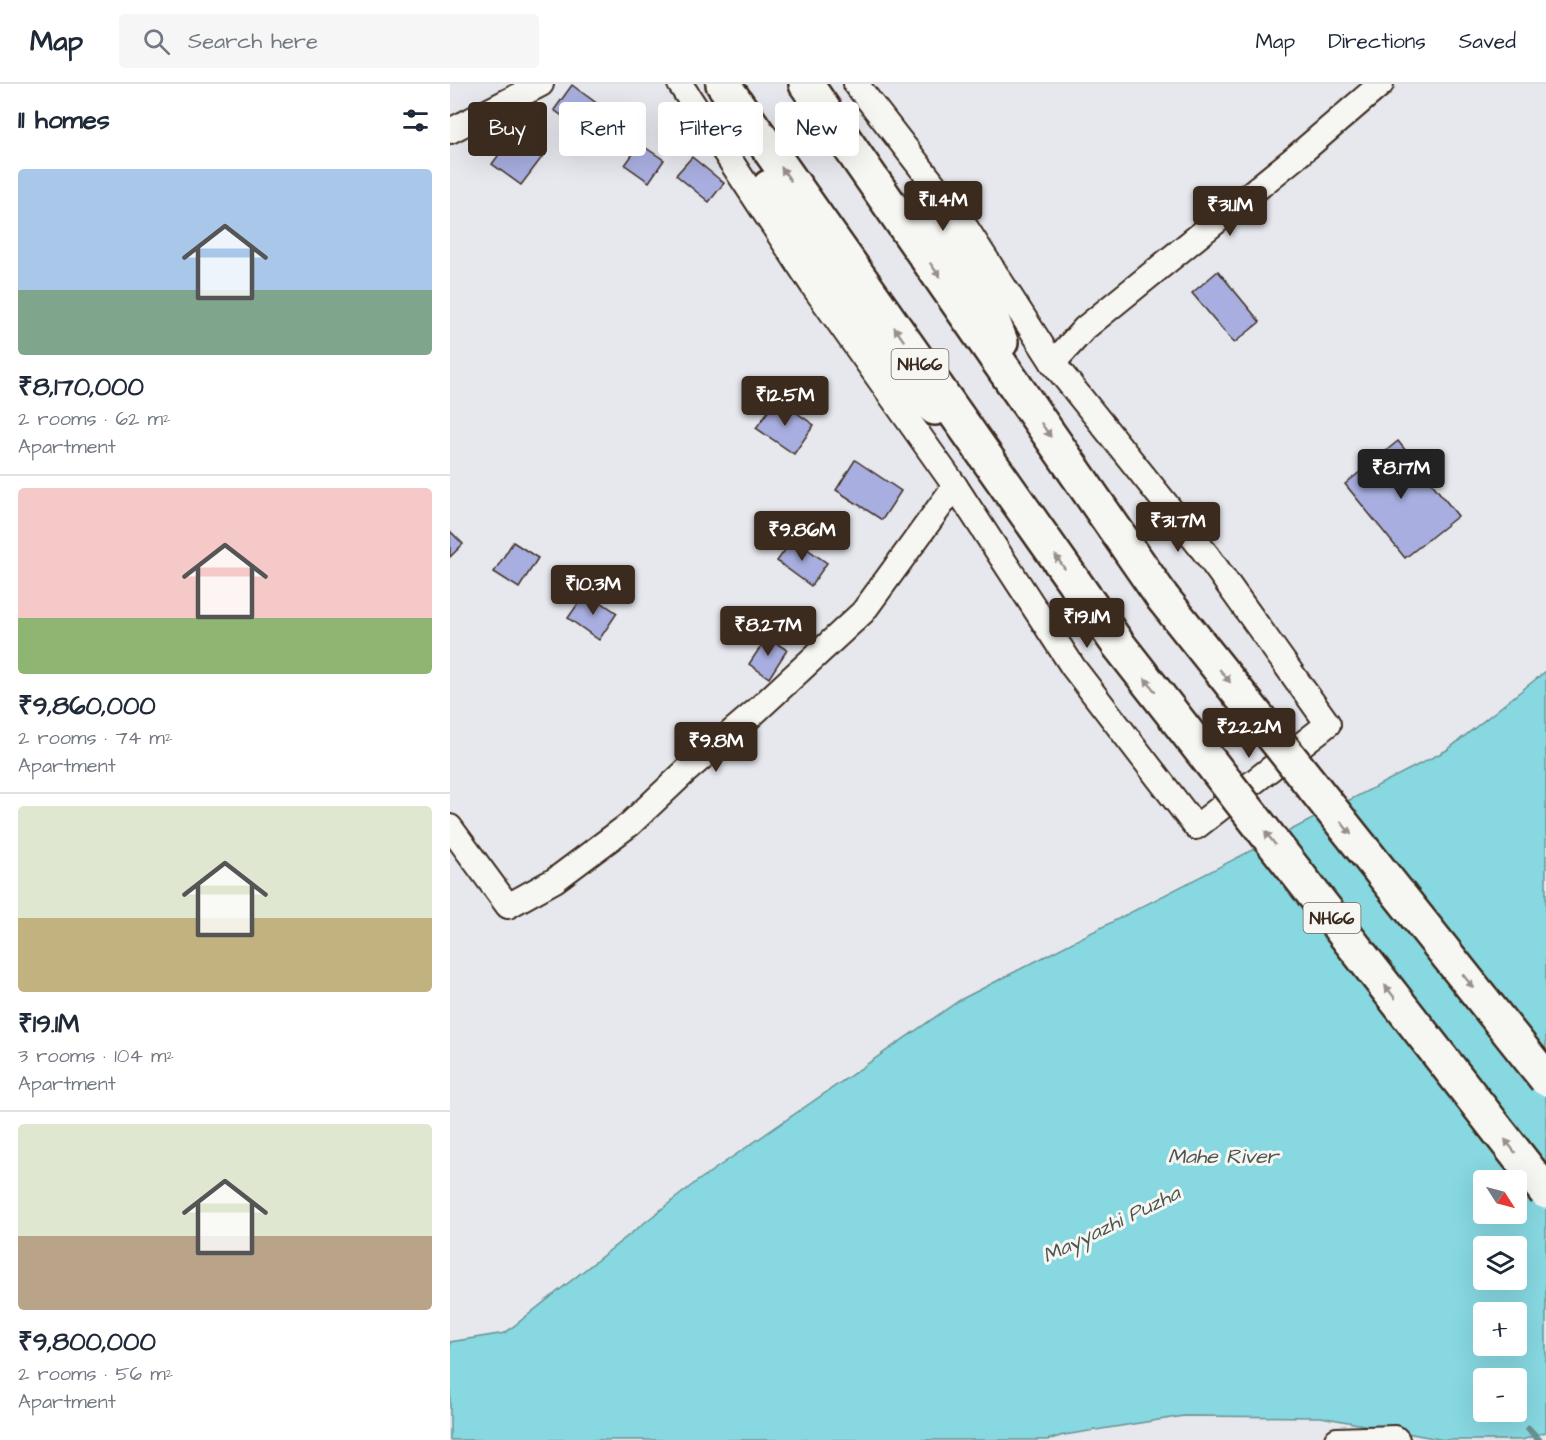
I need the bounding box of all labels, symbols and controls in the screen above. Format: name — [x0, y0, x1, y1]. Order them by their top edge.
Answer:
search box — [119, 14, 539, 68]
text: Map — [30, 22, 83, 61]
icon: search — [140, 25, 173, 58]
text: Search here — [188, 26, 318, 57]
text: Map — [1255, 27, 1295, 56]
text: Directions — [1328, 27, 1426, 56]
text: Saved — [1459, 27, 1516, 56]
text: 11 homes — [18, 102, 110, 138]
chip: Buy — [468, 102, 547, 156]
chip: Rent — [559, 102, 646, 156]
chip: Filters — [658, 102, 763, 156]
chip: New — [775, 102, 859, 156]
icon: filters — [399, 104, 432, 137]
one-way arrow — [780, 167, 792, 183]
pin: ₹11.4M — [894, 181, 992, 232]
text: ₹11.4M — [918, 186, 968, 214]
pin: ₹31.1M — [1181, 186, 1279, 237]
text: ₹31.1M — [1207, 191, 1253, 219]
icon: home — [171, 208, 279, 316]
one-way arrow — [929, 262, 940, 278]
one-way arrow — [893, 326, 905, 342]
road number: NH66 — [892, 349, 948, 379]
text: ₹8,170,000 — [18, 369, 144, 405]
pin: ₹12.5M — [736, 376, 834, 427]
text: ₹12.5M — [756, 381, 814, 409]
text: 2 rooms · 62 m² — [18, 405, 170, 433]
one-way arrow — [1040, 422, 1052, 438]
text: Apartment — [18, 433, 116, 461]
pin: ₹8.17M — [1352, 449, 1450, 500]
text: ₹8.17M — [1372, 454, 1430, 482]
pin: ₹31.7M — [1129, 502, 1227, 553]
text: ₹31.7M — [1150, 507, 1206, 535]
pin: ₹9.86M — [753, 511, 851, 562]
text: ₹9.86M — [768, 516, 836, 544]
icon: home — [171, 527, 279, 635]
one-way arrow — [1054, 554, 1066, 570]
pin: ₹10.3M — [544, 565, 642, 616]
text: ₹10.3M — [565, 570, 621, 598]
pin: ₹19.1M — [1038, 598, 1136, 649]
text: ₹19.1M — [1063, 603, 1111, 631]
pin: ₹8.27M — [719, 606, 817, 657]
text: ₹8.27M — [734, 611, 802, 639]
one-way arrow — [1218, 668, 1231, 684]
one-way arrow — [1143, 677, 1156, 693]
text: ₹9,860,000 — [18, 688, 156, 724]
pin: ₹22.2M — [1200, 708, 1298, 759]
text: ₹22.2M — [1216, 713, 1282, 741]
pin: ₹9.8M — [674, 722, 758, 773]
text: 2 rooms · 74 m² — [18, 724, 172, 752]
text: ₹9.8M — [688, 727, 744, 755]
text: Apartment — [18, 752, 116, 780]
one-way arrow — [1340, 821, 1352, 836]
one-way arrow — [1264, 831, 1276, 846]
icon: home — [171, 845, 279, 953]
road number: NH66 — [1304, 903, 1360, 933]
one-way arrow — [1461, 973, 1474, 989]
one-way arrow — [1383, 984, 1396, 1000]
text: ₹19.1M — [18, 1006, 80, 1042]
text: 3 rooms · 104 m² — [18, 1042, 174, 1070]
text: Apartment — [18, 1070, 116, 1098]
one-way arrow — [1504, 1138, 1516, 1154]
water label: Mahe River — [1168, 1142, 1281, 1171]
icon: home — [171, 1163, 279, 1271]
north arrow — [1473, 1170, 1527, 1224]
map controls — [1473, 1170, 1527, 1422]
water label: Mayyazhi Puzha — [1038, 1178, 1186, 1271]
button: layers — [1473, 1236, 1527, 1290]
button: + — [1473, 1302, 1527, 1356]
text: ₹9,800,000 — [18, 1324, 156, 1360]
text: 2 rooms · 56 m² — [18, 1360, 173, 1388]
button: − — [1473, 1368, 1527, 1422]
text: Apartment — [18, 1388, 116, 1416]

